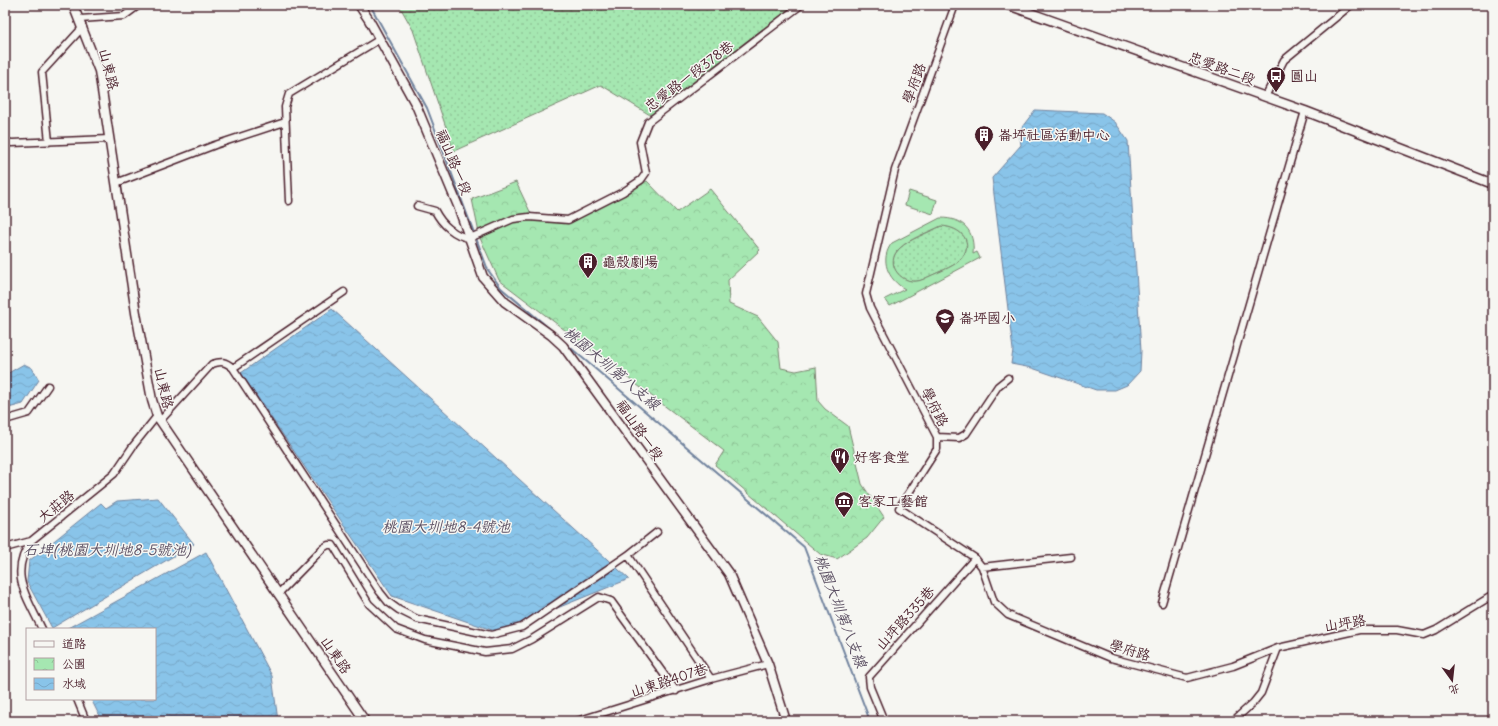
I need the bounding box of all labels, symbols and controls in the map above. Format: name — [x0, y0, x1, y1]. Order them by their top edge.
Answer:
street label: 忠愛路一段378巷 — [641, 36, 738, 115]
street label: 山東路 — [95, 46, 123, 92]
street label: 忠愛路二段 — [1186, 48, 1258, 88]
street label: 學府路 — [898, 60, 930, 106]
bus stop icon: 圓山 — [1265, 65, 1287, 93]
place label: 圓山 — [1290, 67, 1318, 85]
building icon: 崙坪社區活動中心 — [973, 124, 995, 152]
street label: 福山路一段 — [432, 126, 476, 198]
place label: 崙坪社區活動中心 — [998, 126, 1110, 144]
building icon: 龜殼劇場 — [577, 251, 599, 279]
place label: 龜殼劇場 — [602, 253, 658, 271]
school or university icon: 崙坪國小 — [934, 307, 956, 335]
place label: 崙坪國小 — [959, 309, 1015, 327]
water label: 桃園大圳第八支線 — [560, 322, 665, 414]
street label: 山東路 — [151, 366, 177, 410]
street label: 學府路 — [917, 384, 953, 430]
street label: 福山路一段 — [613, 396, 667, 464]
restaurant icon: 好客食堂 — [829, 446, 851, 474]
place label: 好客食堂 — [854, 448, 910, 466]
street label: 大莊路 — [34, 486, 78, 526]
museum icon: 客家工藝館 — [833, 490, 855, 518]
place label: 客家工藝館 — [858, 492, 928, 510]
water label: 桃園大圳地8-4號池 — [382, 517, 511, 536]
water label: 石埤(桃園大圳地8-5號池) — [23, 540, 192, 559]
water label: 桃園大圳第八支線 — [811, 552, 872, 671]
street label: 山坪路335巷 — [872, 582, 939, 654]
street label: 山坪路 — [1323, 611, 1367, 635]
legend — [26, 628, 156, 700]
street label: 山東路 — [317, 633, 355, 677]
text: 道路 — [62, 636, 86, 651]
street label: 學府路 — [1107, 636, 1153, 664]
text: 公園 — [62, 656, 86, 671]
street label: 山東路407巷 — [628, 659, 711, 701]
north arrow — [1432, 660, 1472, 700]
text: 水域 — [62, 676, 86, 691]
text: 北 — [1447, 681, 1462, 698]

